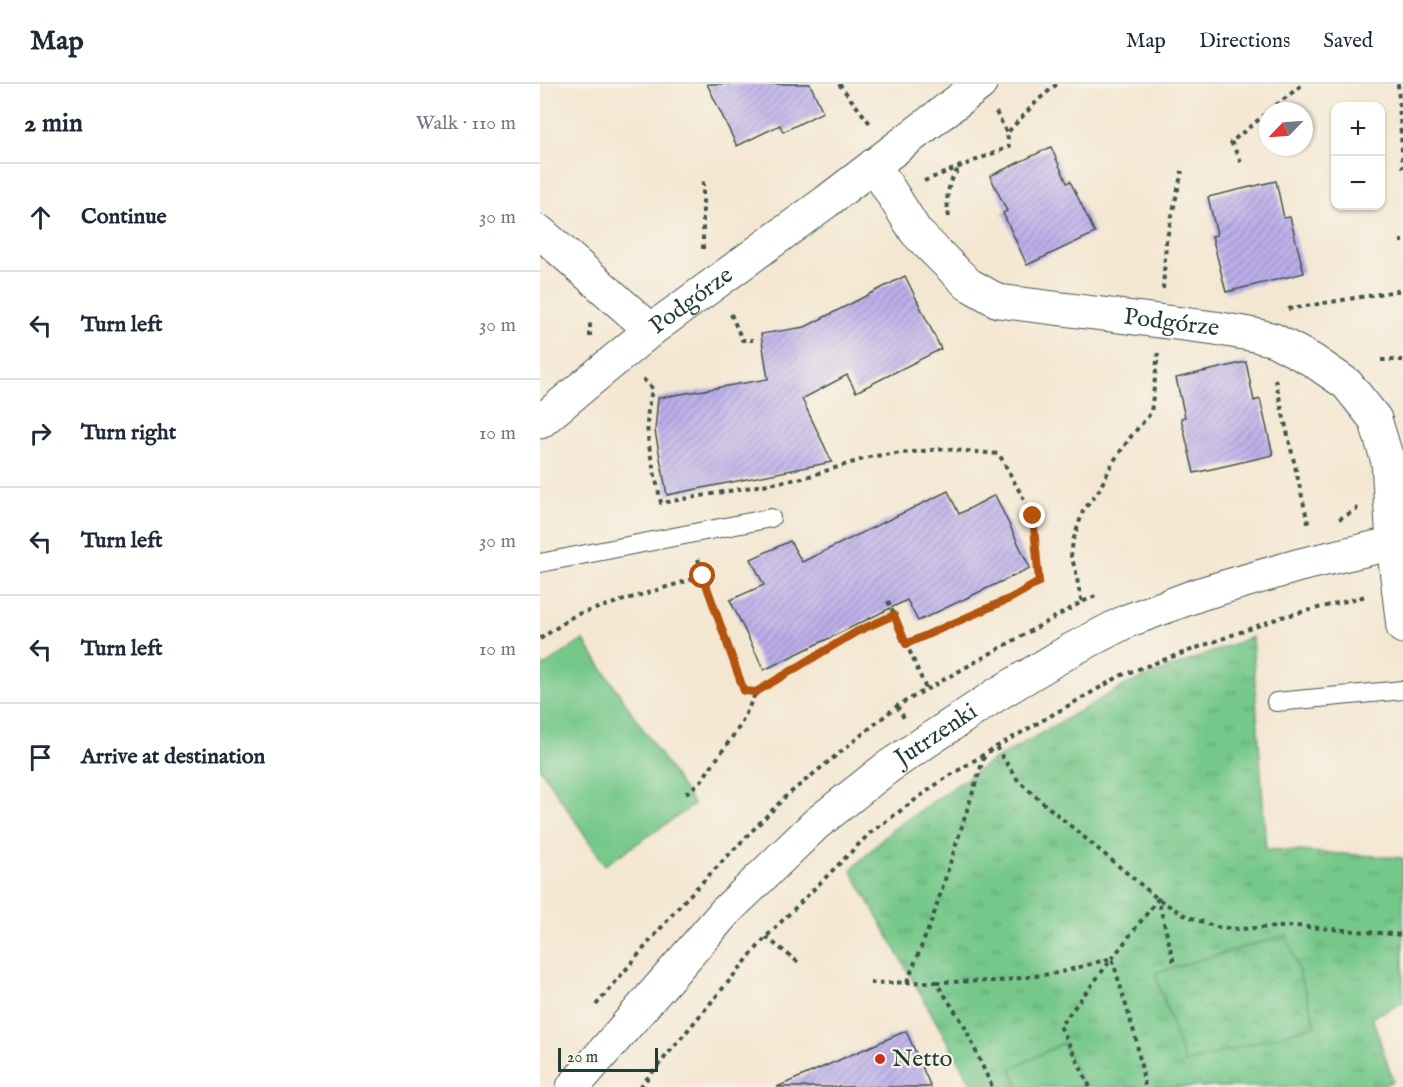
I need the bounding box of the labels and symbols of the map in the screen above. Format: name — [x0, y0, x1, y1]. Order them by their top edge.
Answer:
north arrow — [1259, 102, 1313, 156]
street label: Podgórze — [643, 260, 739, 341]
street label: Podgórze — [1122, 301, 1221, 344]
route end — [1019, 502, 1045, 528]
route start — [689, 562, 715, 588]
street label: Jutrzenki — [886, 696, 983, 775]
place label: Netto — [892, 1044, 953, 1075]
scale bar — [558, 1045, 658, 1072]
marker: Netto — [873, 1052, 887, 1066]

